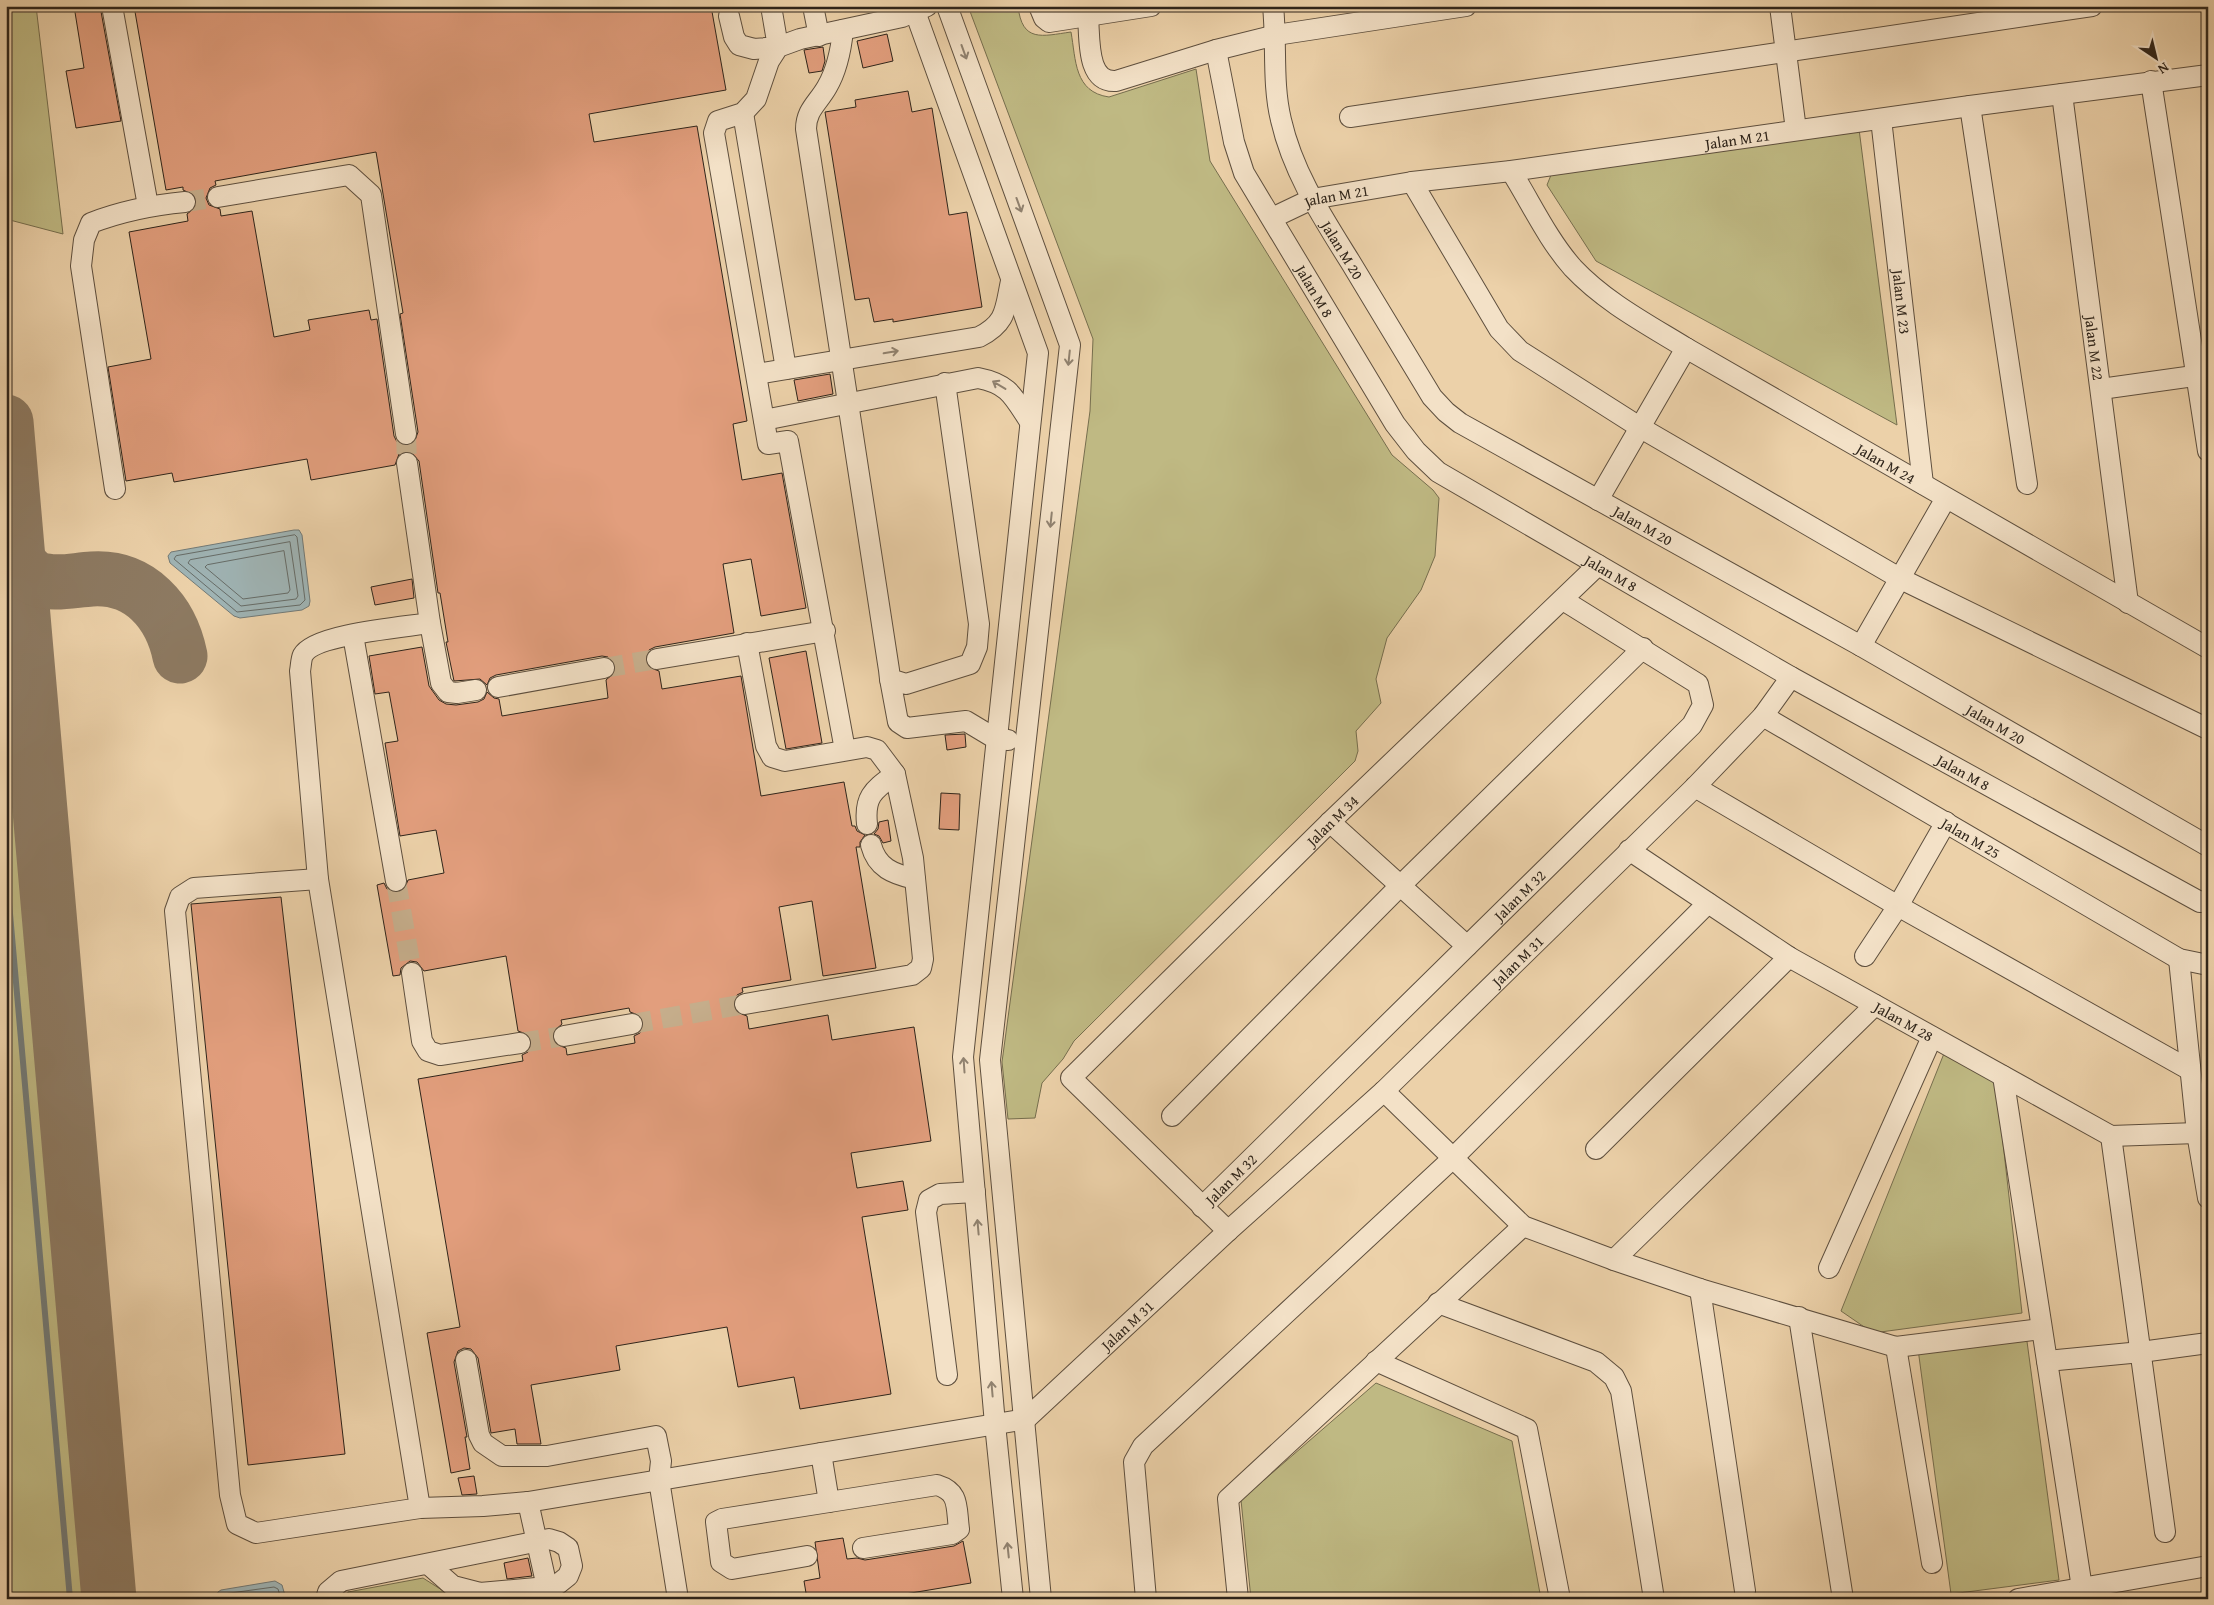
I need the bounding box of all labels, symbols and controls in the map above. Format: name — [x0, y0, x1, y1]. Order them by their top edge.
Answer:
north arrow — [2132, 32, 2182, 82]
one-way arrow — [960, 44, 969, 59]
text: N — [2153, 58, 2173, 80]
street label: Jalan M 21 — [1702, 124, 1771, 154]
street label: Jalan M 21 — [1299, 179, 1370, 213]
one-way arrow — [1015, 197, 1024, 212]
street label: Jalan M 20 — [1316, 215, 1369, 283]
street label: Jalan M 8 — [1290, 259, 1339, 321]
street label: Jalan M 23 — [1888, 266, 1916, 335]
street label: Jalan M 22 — [2080, 312, 2110, 381]
one-way arrow — [883, 347, 899, 357]
one-way arrow — [1064, 350, 1074, 366]
one-way arrow — [993, 380, 1007, 390]
street label: Jalan M 24 — [1851, 437, 1920, 488]
street label: Jalan M 20 — [1608, 499, 1677, 550]
one-way arrow — [1046, 511, 1056, 527]
street label: Jalan M 8 — [1579, 548, 1641, 596]
street label: Jalan M 20 — [1961, 697, 2029, 749]
street label: Jalan M 8 — [1931, 748, 1994, 795]
street label: Jalan M 34 — [1300, 790, 1363, 852]
street label: Jalan M 25 — [1936, 811, 2004, 863]
street label: Jalan M 32 — [1487, 865, 1550, 927]
street label: Jalan M 31 — [1485, 931, 1548, 992]
street label: Jalan M 28 — [1869, 995, 1937, 1046]
one-way arrow — [959, 1057, 969, 1073]
street label: Jalan M 32 — [1199, 1149, 1261, 1211]
one-way arrow — [973, 1219, 983, 1235]
street label: Jalan M 31 — [1095, 1295, 1158, 1356]
one-way arrow — [987, 1381, 996, 1397]
one-way arrow — [1003, 1543, 1013, 1559]

